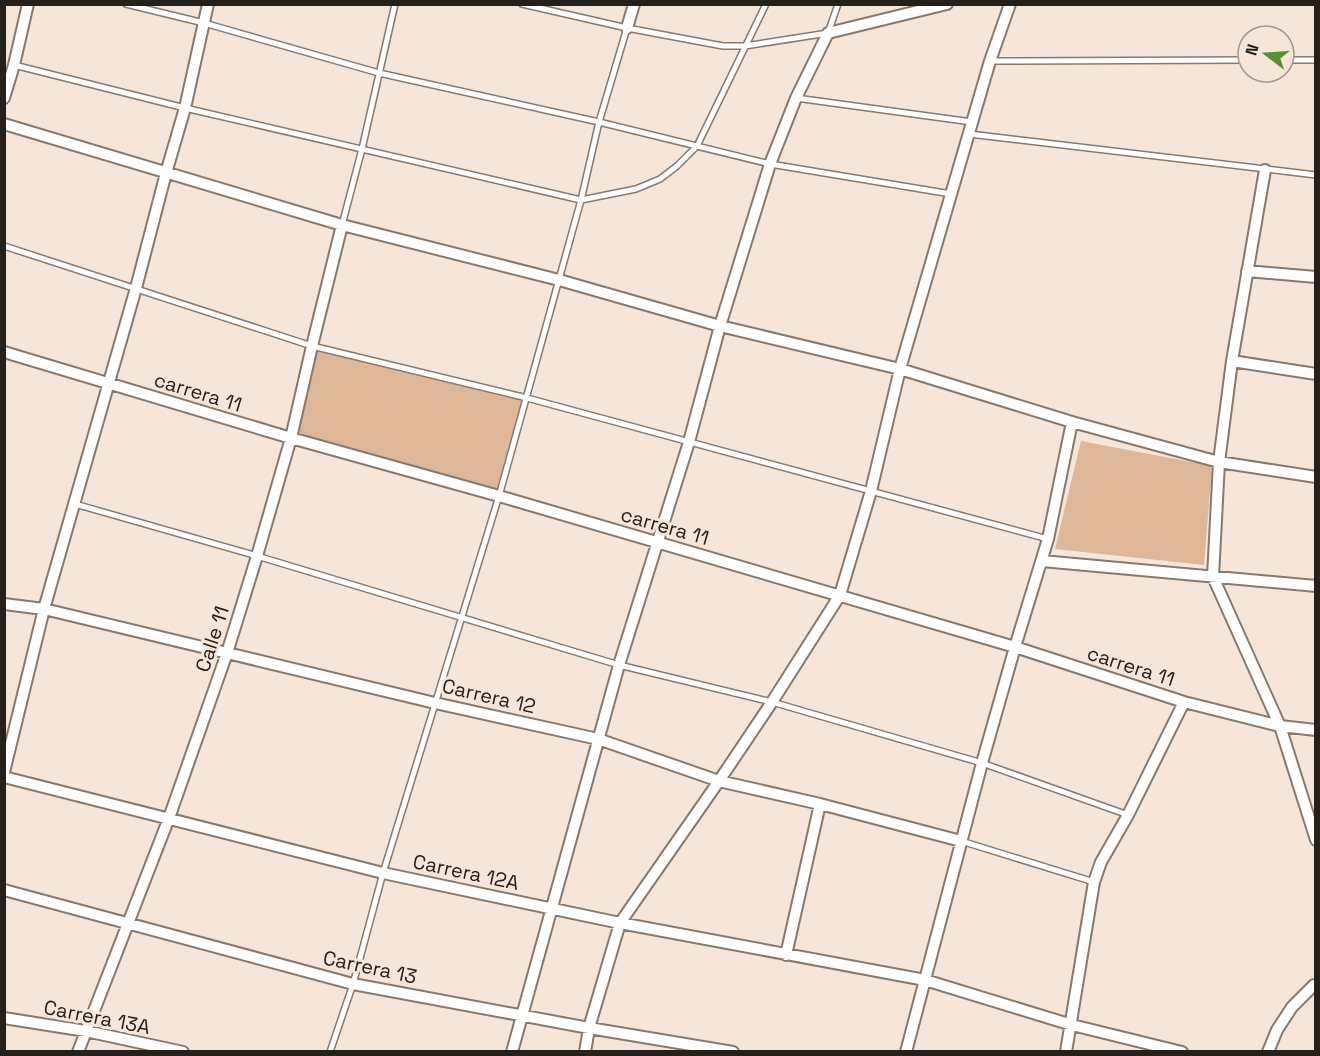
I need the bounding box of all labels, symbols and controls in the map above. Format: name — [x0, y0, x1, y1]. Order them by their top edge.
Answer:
north arrow — [1236, 24, 1296, 84]
text: N — [1241, 42, 1264, 58]
street label: carrera 11 — [151, 366, 245, 418]
street label: carrera 11 — [618, 501, 712, 551]
street label: Calle 11 — [189, 603, 235, 675]
street label: carrera 11 — [1084, 640, 1178, 692]
street label: Carrera 12 — [440, 673, 538, 719]
street label: Carrera 12A — [411, 848, 522, 896]
street label: Carrera 13 — [321, 944, 419, 990]
street label: Carrera 13A — [42, 994, 153, 1040]

